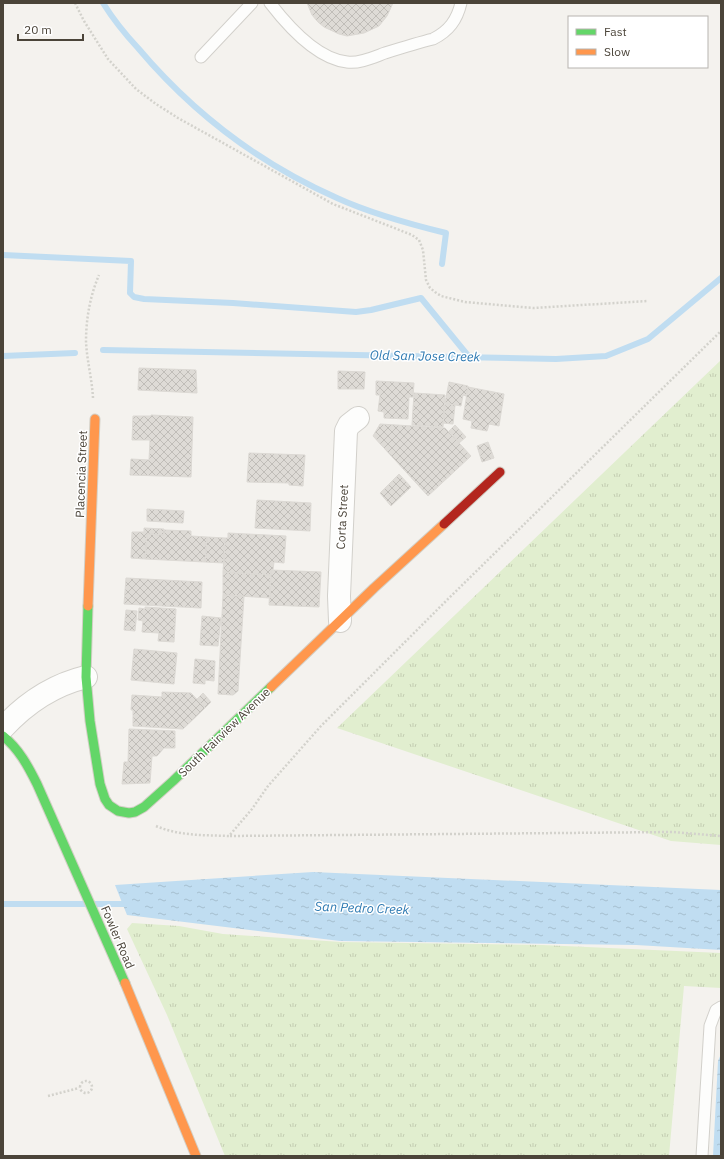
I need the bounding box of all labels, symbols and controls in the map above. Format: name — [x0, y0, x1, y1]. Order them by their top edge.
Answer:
scale bar — [18, 16, 83, 42]
legend — [568, 16, 708, 68]
text: 20 m — [24, 22, 52, 37]
text: Fast — [604, 24, 627, 39]
text: Slow — [604, 44, 630, 59]
water label: Old San Jose Creek — [370, 347, 481, 365]
street label: Placencia Street — [72, 430, 90, 518]
street label: Corta Street — [333, 484, 351, 550]
street label: South Fairview Avenue — [175, 684, 273, 780]
water label: San Pedro Creek — [314, 898, 410, 918]
street label: Fowler Road — [98, 903, 138, 971]

